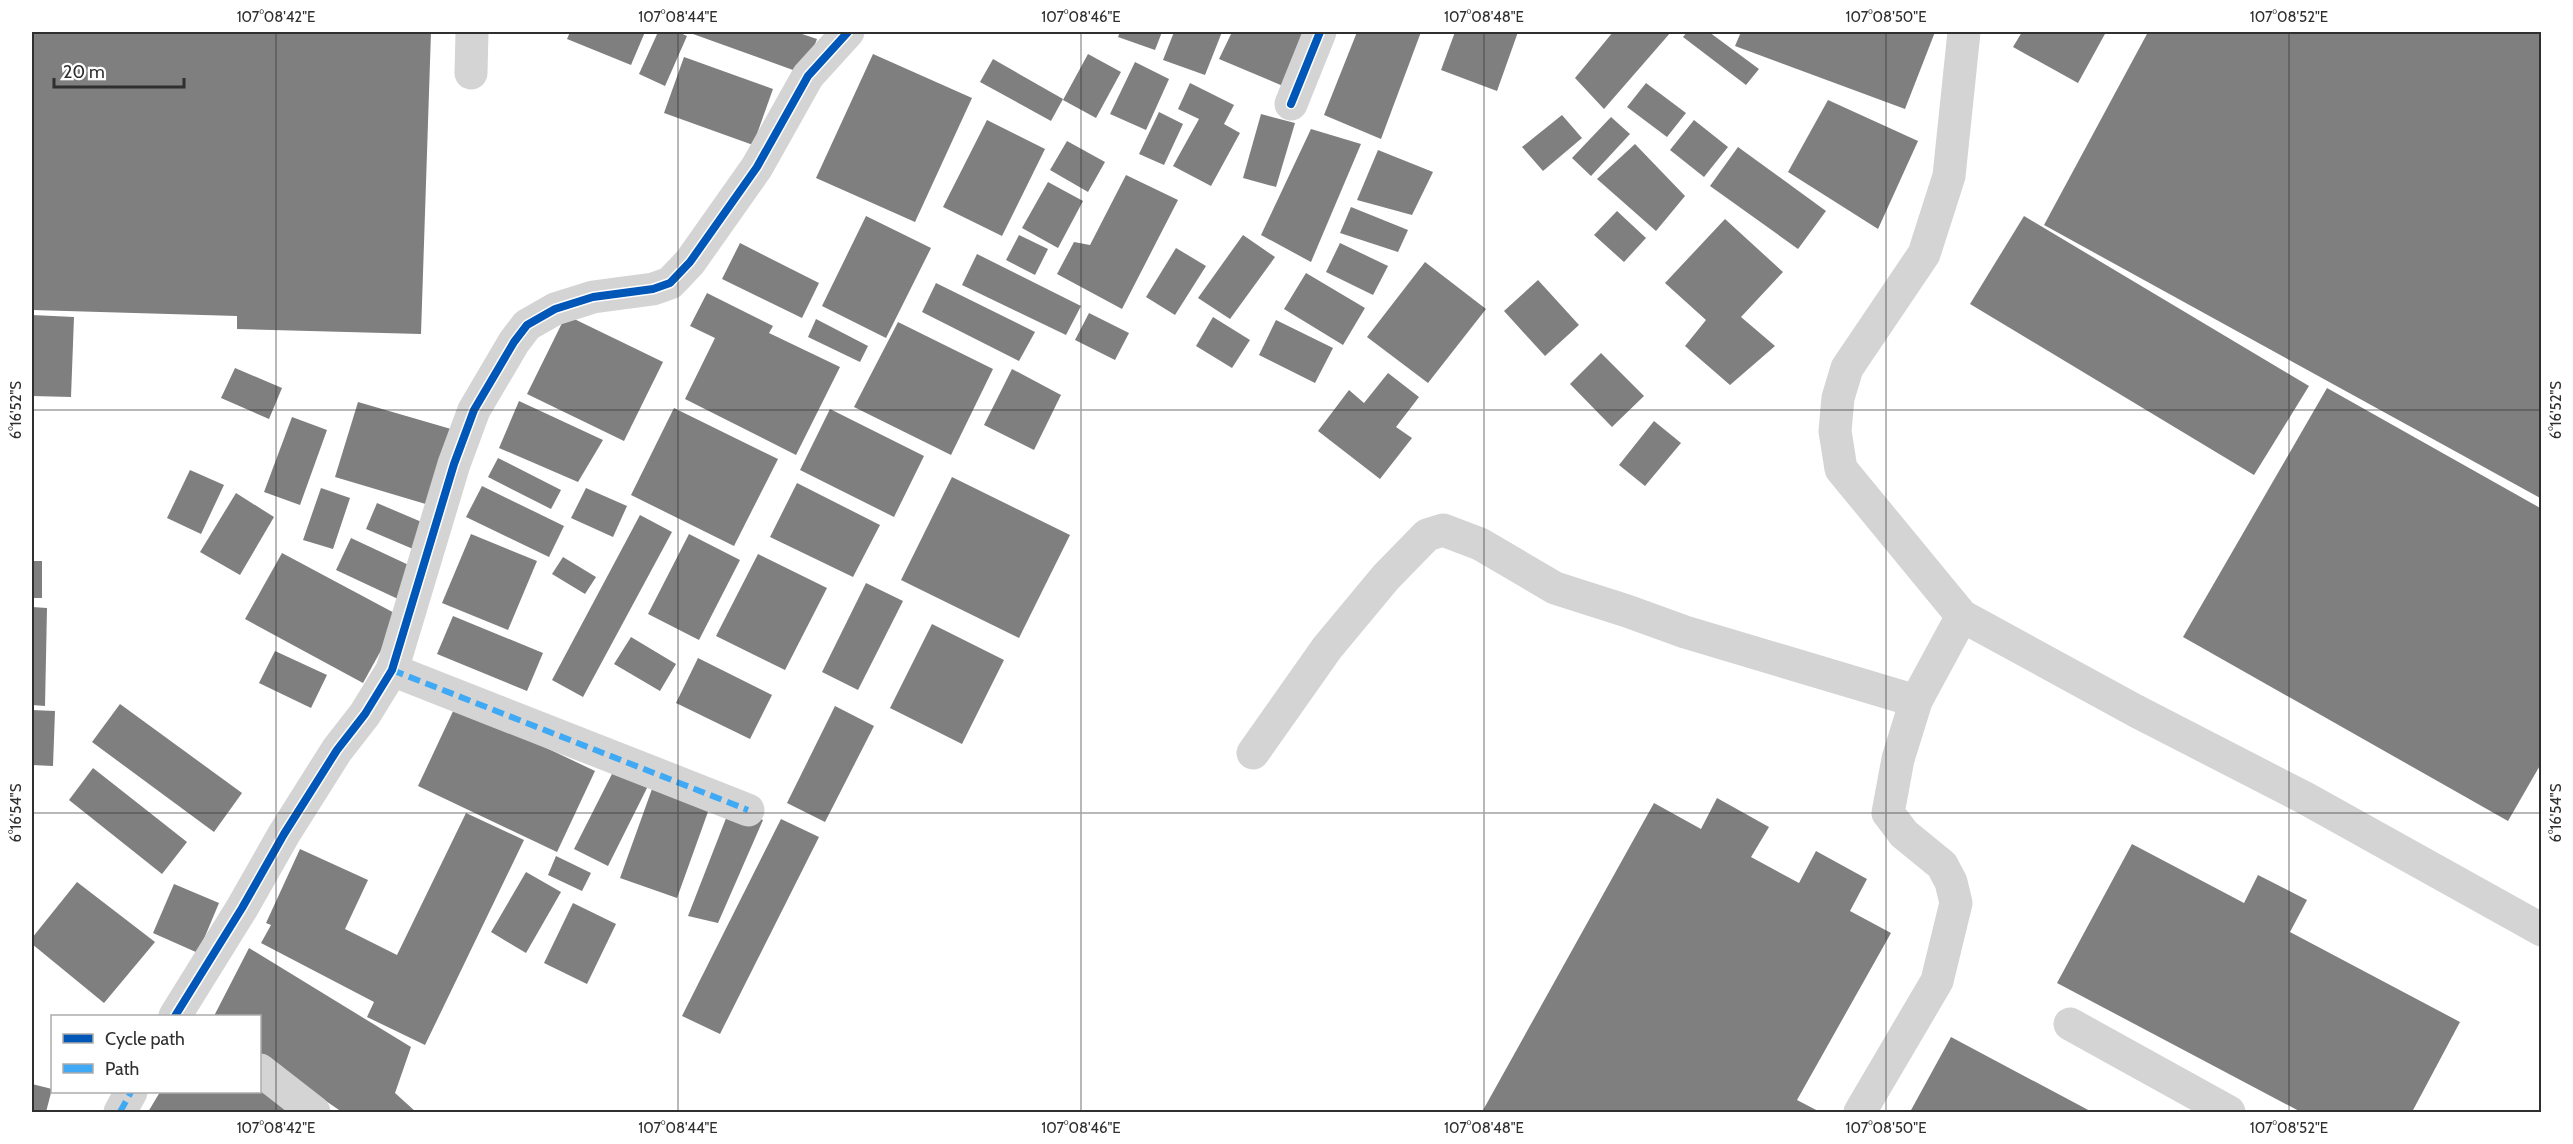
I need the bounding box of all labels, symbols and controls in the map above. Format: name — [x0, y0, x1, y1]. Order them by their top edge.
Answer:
text: 107°08'42"E — [237, 8, 315, 26]
text: 107°08'44"E — [638, 8, 718, 26]
text: 107°08'46"E — [1041, 8, 1121, 26]
text: 107°08'48"E — [1444, 8, 1524, 26]
text: 107°08'50"E — [1846, 8, 1926, 26]
text: 107°08'52"E — [2250, 8, 2328, 26]
scale bar — [54, 51, 184, 89]
text: 20 m — [63, 61, 105, 83]
text: 6°16'52"S — [7, 381, 25, 439]
text: 6°16'52"S — [2547, 381, 2565, 439]
text: 6°16'54"S — [7, 783, 25, 842]
text: 6°16'54"S — [2547, 783, 2565, 842]
legend — [51, 1015, 261, 1093]
text: Cycle path — [105, 1028, 185, 1050]
text: Path — [105, 1058, 139, 1080]
text: 107°08'42"E — [237, 1119, 315, 1137]
text: 107°08'44"E — [638, 1119, 718, 1137]
text: 107°08'46"E — [1041, 1119, 1121, 1137]
text: 107°08'48"E — [1444, 1119, 1524, 1137]
text: 107°08'50"E — [1846, 1119, 1926, 1137]
text: 107°08'52"E — [2250, 1119, 2328, 1137]

